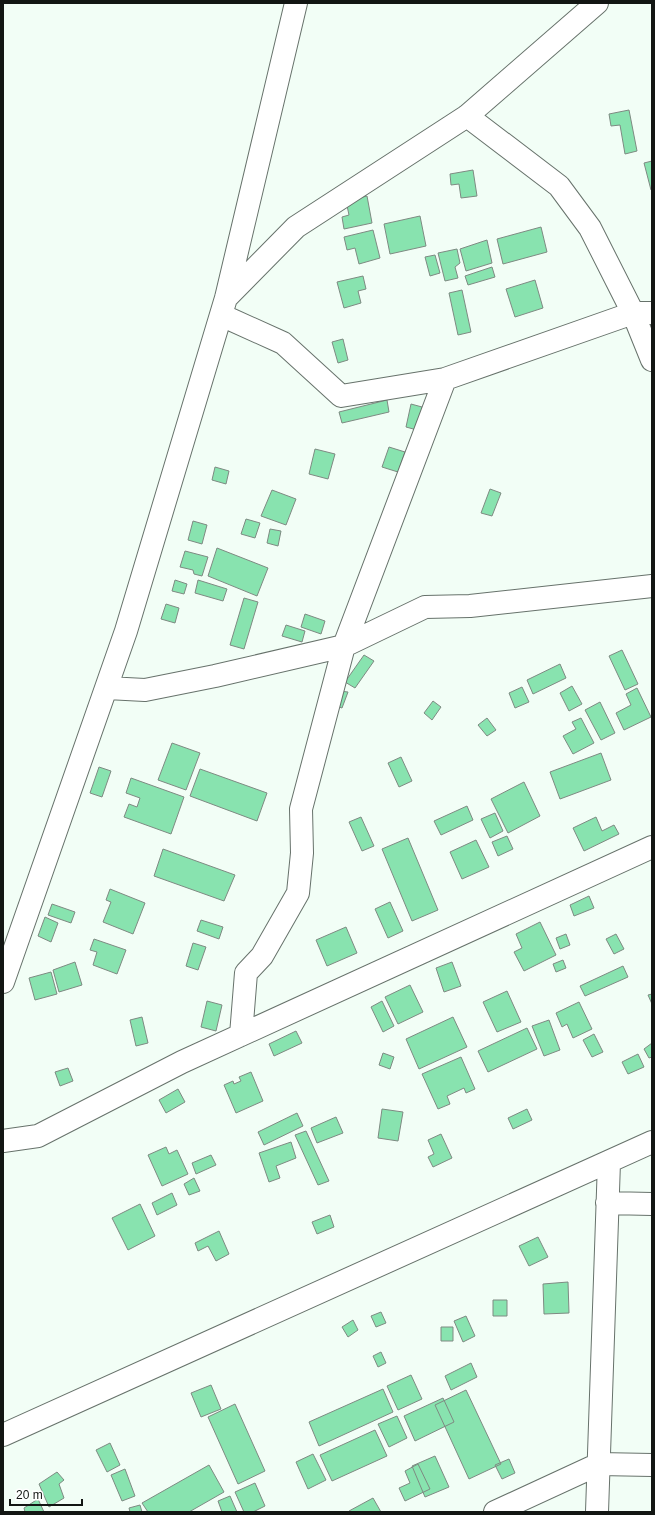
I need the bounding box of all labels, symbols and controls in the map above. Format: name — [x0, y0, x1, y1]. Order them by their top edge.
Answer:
scale bar — [10, 1481, 82, 1507]
text: 20 m — [16, 1488, 43, 1502]

